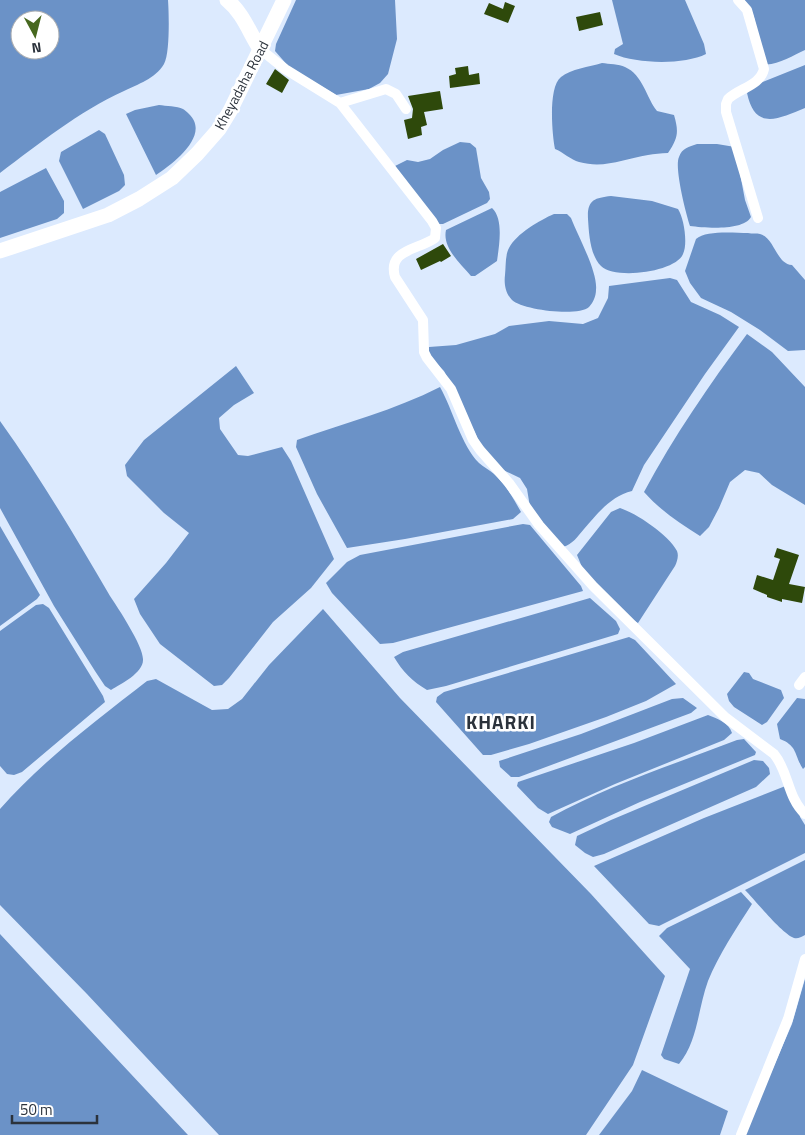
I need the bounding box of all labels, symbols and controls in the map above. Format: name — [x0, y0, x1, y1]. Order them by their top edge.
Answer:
north arrow — [10, 10, 60, 60]
text: N — [31, 37, 43, 59]
street label: Kheyadaha Road — [209, 37, 273, 133]
district label: KHARKI — [466, 707, 536, 736]
scale bar — [12, 1092, 98, 1124]
text: 50 m — [20, 1098, 53, 1121]

